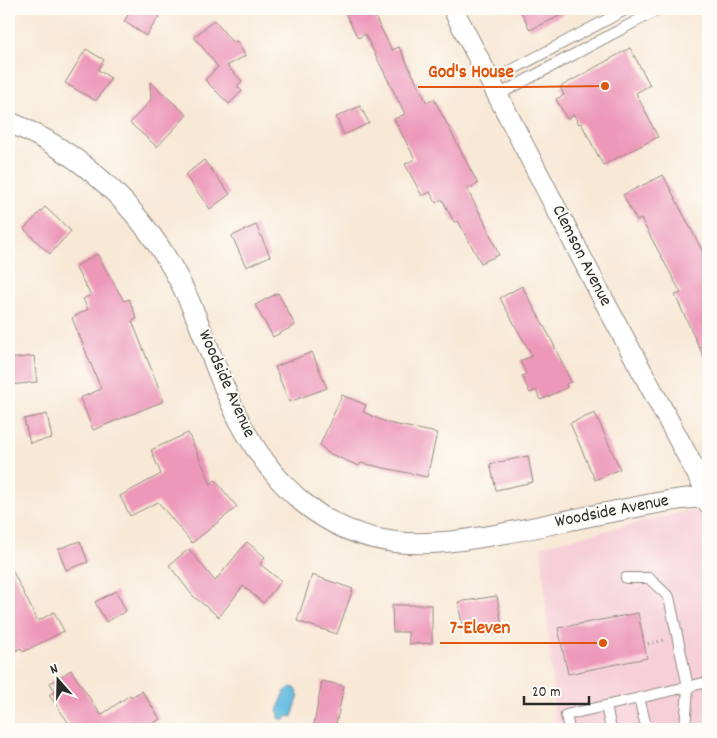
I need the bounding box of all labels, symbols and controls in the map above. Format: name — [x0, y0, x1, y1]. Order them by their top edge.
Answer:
callout: God's House — [418, 53, 524, 87]
text: God's House — [428, 60, 514, 87]
street label: Clemson Avenue — [545, 201, 617, 311]
street label: Woodside Avenue — [191, 326, 261, 442]
street label: Woodside Avenue — [553, 489, 671, 535]
callout: 7-Eleven — [440, 609, 520, 643]
text: 7-Eleven — [450, 616, 510, 643]
north arrow — [32, 656, 82, 706]
text: N — [48, 659, 61, 680]
scale bar — [524, 673, 590, 705]
text: 20 m — [532, 682, 560, 704]

